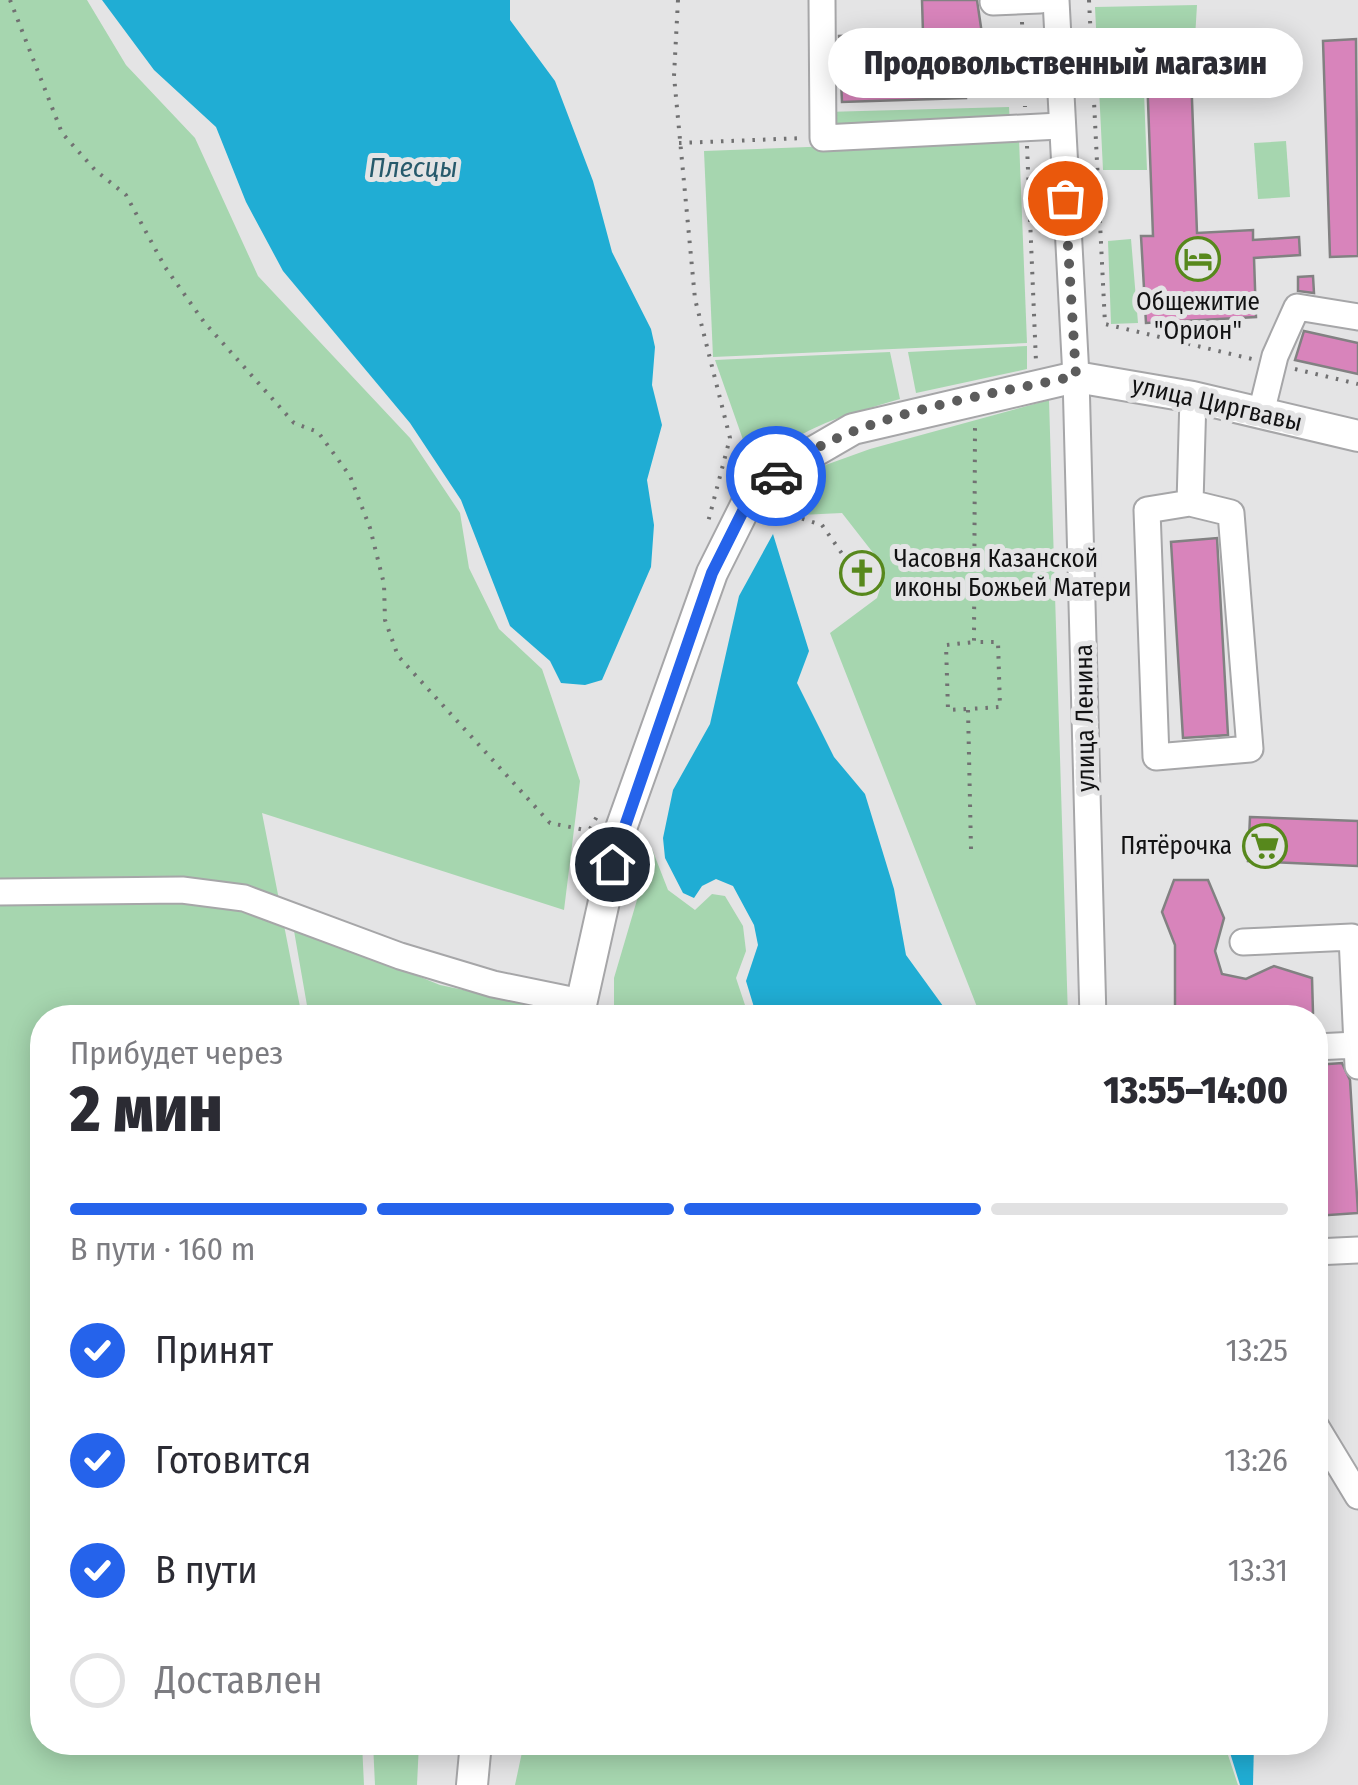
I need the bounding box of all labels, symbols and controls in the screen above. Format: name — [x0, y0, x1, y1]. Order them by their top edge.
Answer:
callout: Продовольственный магазин — [828, 28, 1302, 98]
text: Продовольственный магазин — [864, 44, 1267, 82]
water label: Плесцы — [368, 151, 458, 184]
pin — [1023, 156, 1108, 241]
icon: bag — [1038, 171, 1093, 226]
hotel icon: Общежитие "Орион" — [1175, 236, 1221, 282]
place label: Общежитие "Орион" — [1136, 287, 1260, 346]
street label: улица Циргвавы — [1129, 370, 1305, 438]
courier — [726, 426, 826, 526]
icon: car — [749, 449, 804, 504]
place label: Часовня Казанской иконы Божьей Матери — [894, 544, 1131, 603]
church icon: Часовня Казанской иконы Божьей Матери — [839, 550, 885, 596]
street label: улица Ленина — [1069, 644, 1101, 792]
pin — [570, 822, 655, 907]
supermarket icon: Пятёрочка — [1242, 823, 1288, 869]
place label: Пятёрочка — [1120, 831, 1232, 861]
icon: home — [585, 837, 640, 892]
text: Прибудет через — [70, 1034, 283, 1072]
text: 13:55–14:00 — [1104, 1067, 1288, 1113]
text: 2 мин — [70, 1070, 223, 1148]
text: В пути · 160 m — [70, 1230, 255, 1268]
icon: check — [70, 1323, 125, 1378]
text: Принят — [155, 1327, 273, 1373]
text: 13:25 — [1226, 1331, 1288, 1369]
icon: check — [70, 1433, 125, 1488]
text: Готовится — [155, 1437, 311, 1483]
text: 13:26 — [1224, 1441, 1288, 1479]
icon: check — [70, 1543, 125, 1598]
text: В пути — [155, 1547, 258, 1593]
text: 13:31 — [1228, 1551, 1288, 1589]
text: Доставлен — [155, 1657, 322, 1703]

